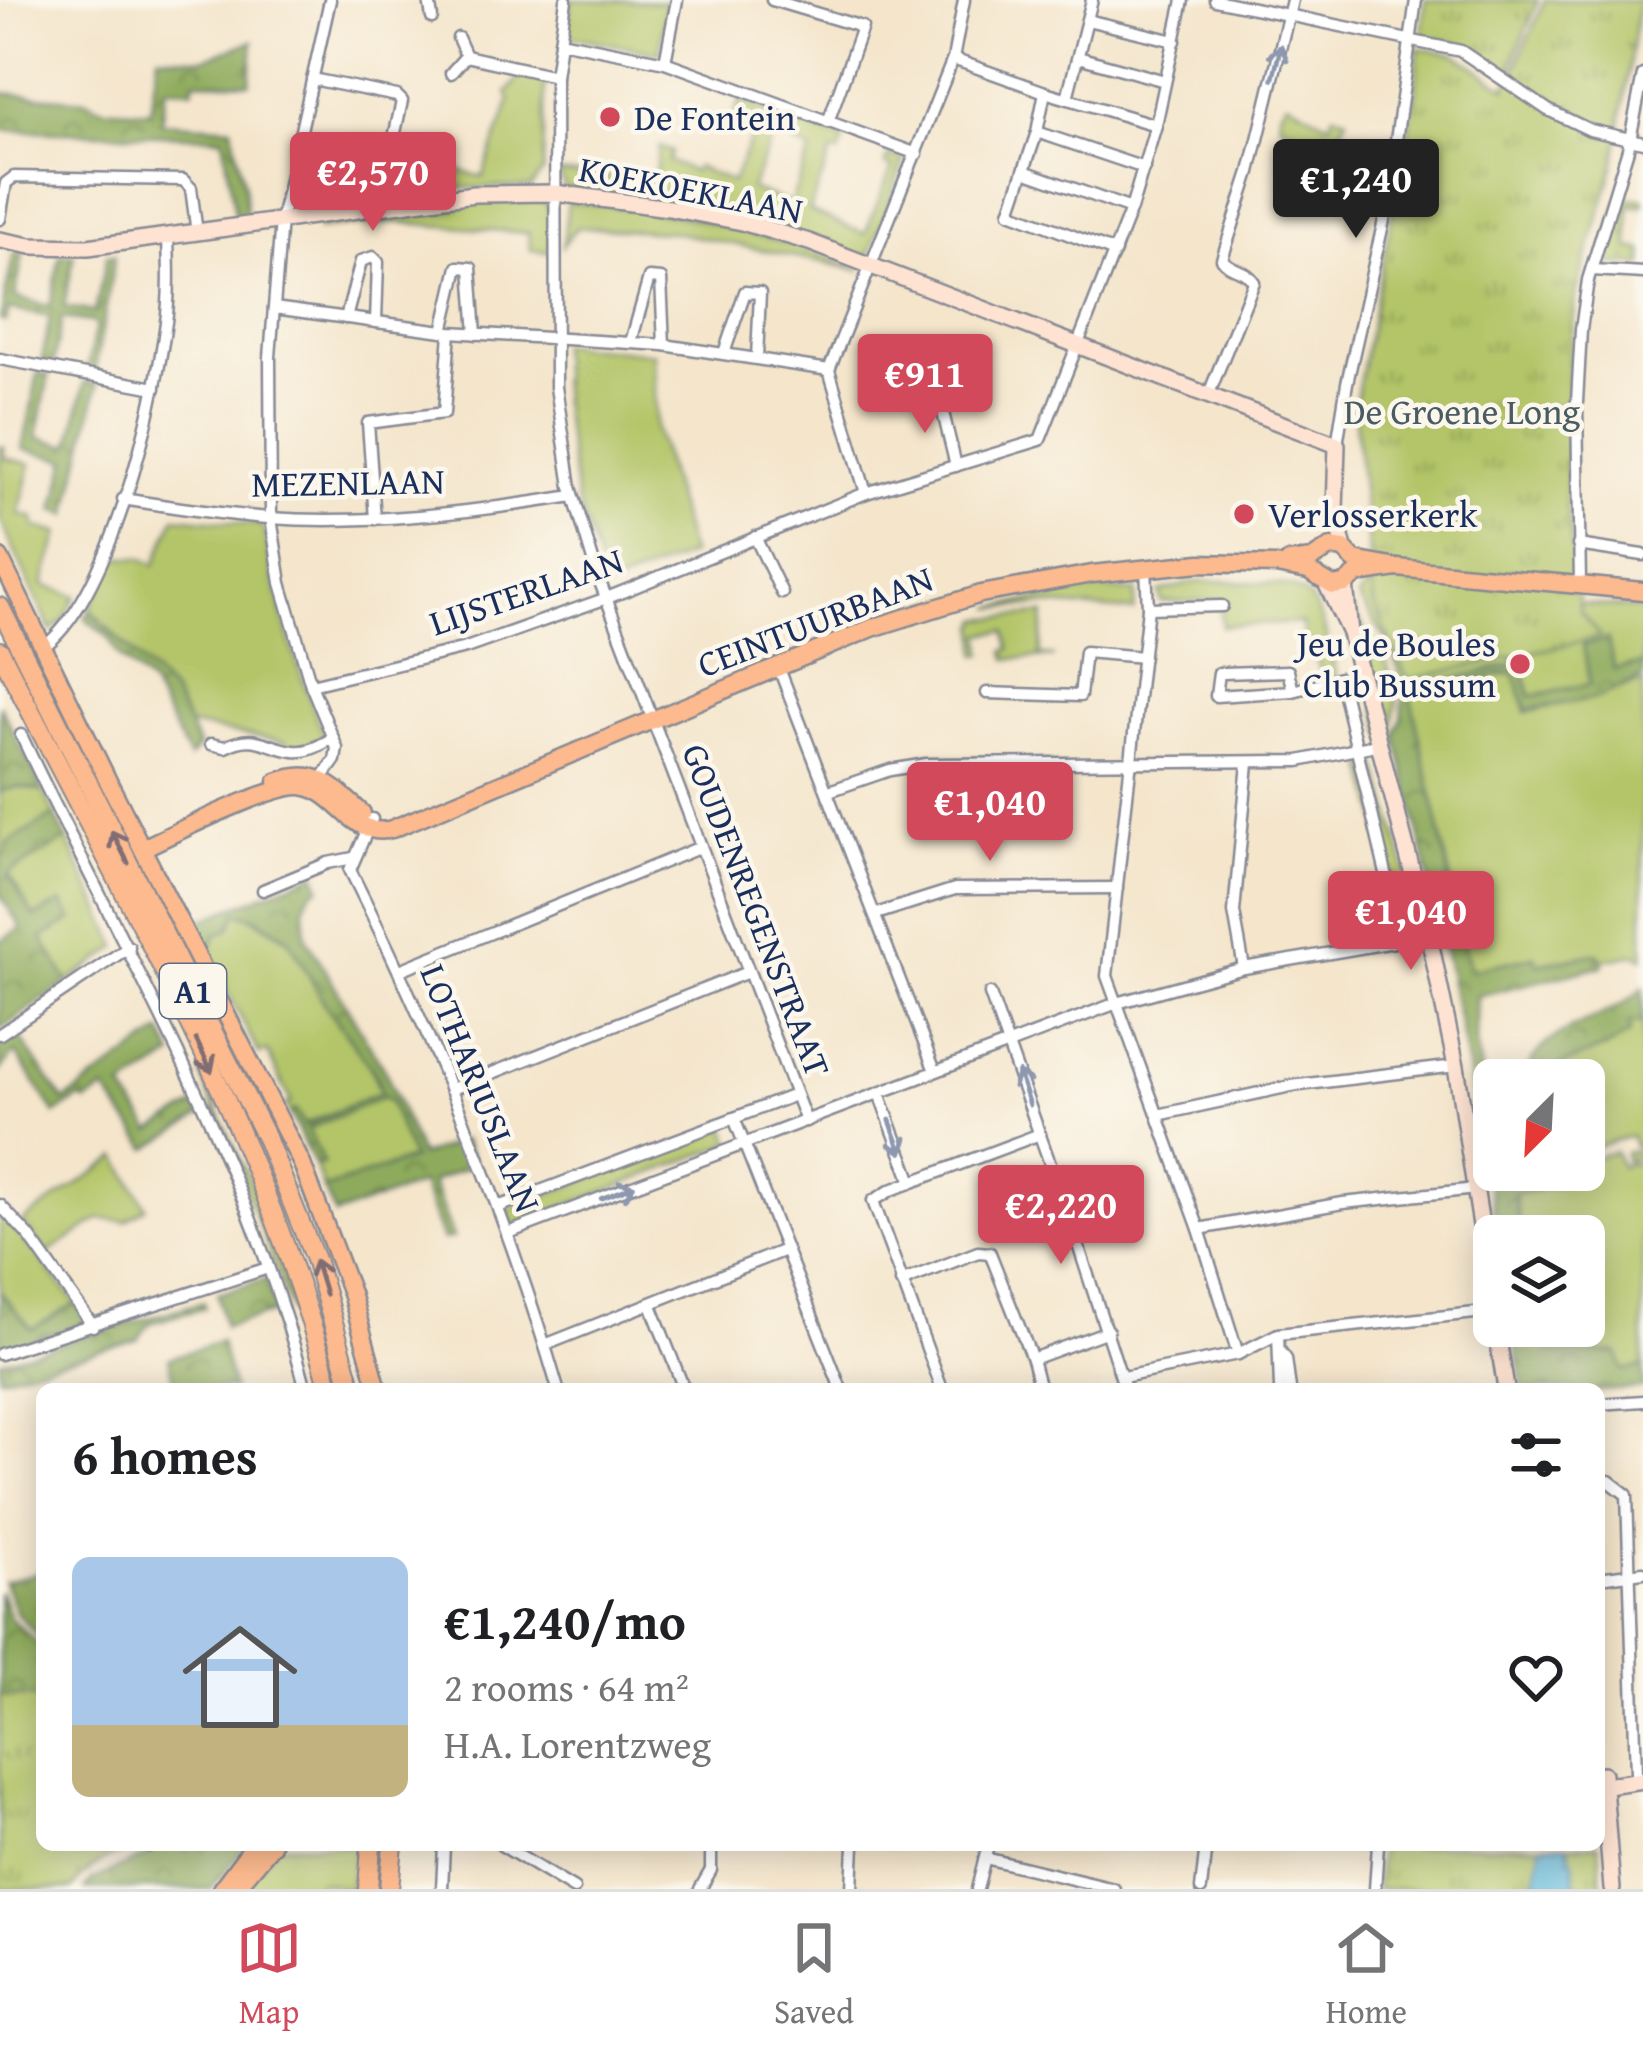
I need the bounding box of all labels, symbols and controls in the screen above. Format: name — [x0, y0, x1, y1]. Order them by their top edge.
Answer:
one-way arrow — [1267, 43, 1289, 81]
place label: De Fontein — [634, 90, 795, 143]
marker: De Fontein — [597, 104, 623, 130]
pin: €2,570 — [275, 132, 471, 234]
pin: €1,240 — [1258, 139, 1454, 241]
street label: KOEKOEKLAAN — [575, 141, 807, 236]
text: €2,570 — [317, 142, 429, 199]
text: €1,240 — [1300, 149, 1412, 206]
pin: €911 — [854, 334, 996, 436]
text: €911 — [885, 344, 965, 401]
park label: De Groene Long — [1344, 384, 1580, 437]
street label: MEZENLAAN — [251, 453, 445, 510]
place label: Verlosserkerk — [1268, 487, 1478, 540]
marker: Verlosserkerk — [1231, 501, 1257, 527]
street label: LIJSTERLAAN — [422, 533, 630, 648]
street label: CEINTUURBAAN — [689, 551, 940, 690]
place label: Jeu de Boules Club Bussum — [1293, 616, 1496, 710]
marker: Jeu de Boules Club Bussum — [1507, 651, 1533, 677]
street label: GOUDENREGENSTRAAT — [669, 736, 845, 1084]
pin: €1,040 — [892, 762, 1088, 864]
text: €1,040 — [934, 772, 1046, 829]
one-way arrow — [108, 831, 131, 866]
pin: €1,040 — [1313, 871, 1509, 973]
text: €1,040 — [1355, 881, 1467, 938]
street label: LOTHARIUSLAAN — [408, 956, 555, 1220]
road number: A1 — [160, 964, 226, 1018]
one-way arrow — [194, 1037, 216, 1073]
north arrow — [1473, 1059, 1605, 1191]
map controls — [1473, 1059, 1605, 1347]
one-way arrow — [1012, 1070, 1034, 1108]
one-way arrow — [887, 1118, 908, 1155]
pin: €2,220 — [963, 1165, 1159, 1267]
text: €2,220 — [1005, 1175, 1117, 1232]
one-way arrow — [598, 1179, 635, 1201]
button: layers — [1473, 1215, 1605, 1347]
one-way arrow — [308, 1258, 330, 1296]
text: 6 homes — [72, 1418, 258, 1493]
icon: filters — [1503, 1422, 1569, 1488]
text: €1,240/mo — [444, 1583, 686, 1658]
icon: home — [168, 1605, 312, 1749]
icon: heart — [1503, 1644, 1569, 1710]
text: 2 rooms · 64 m² — [444, 1658, 689, 1715]
text: H.A. Lorentzweg — [444, 1715, 711, 1772]
tab: Map — [236, 1915, 302, 2035]
tab: Saved — [774, 1915, 854, 2035]
tab: Home — [1326, 1915, 1407, 2035]

